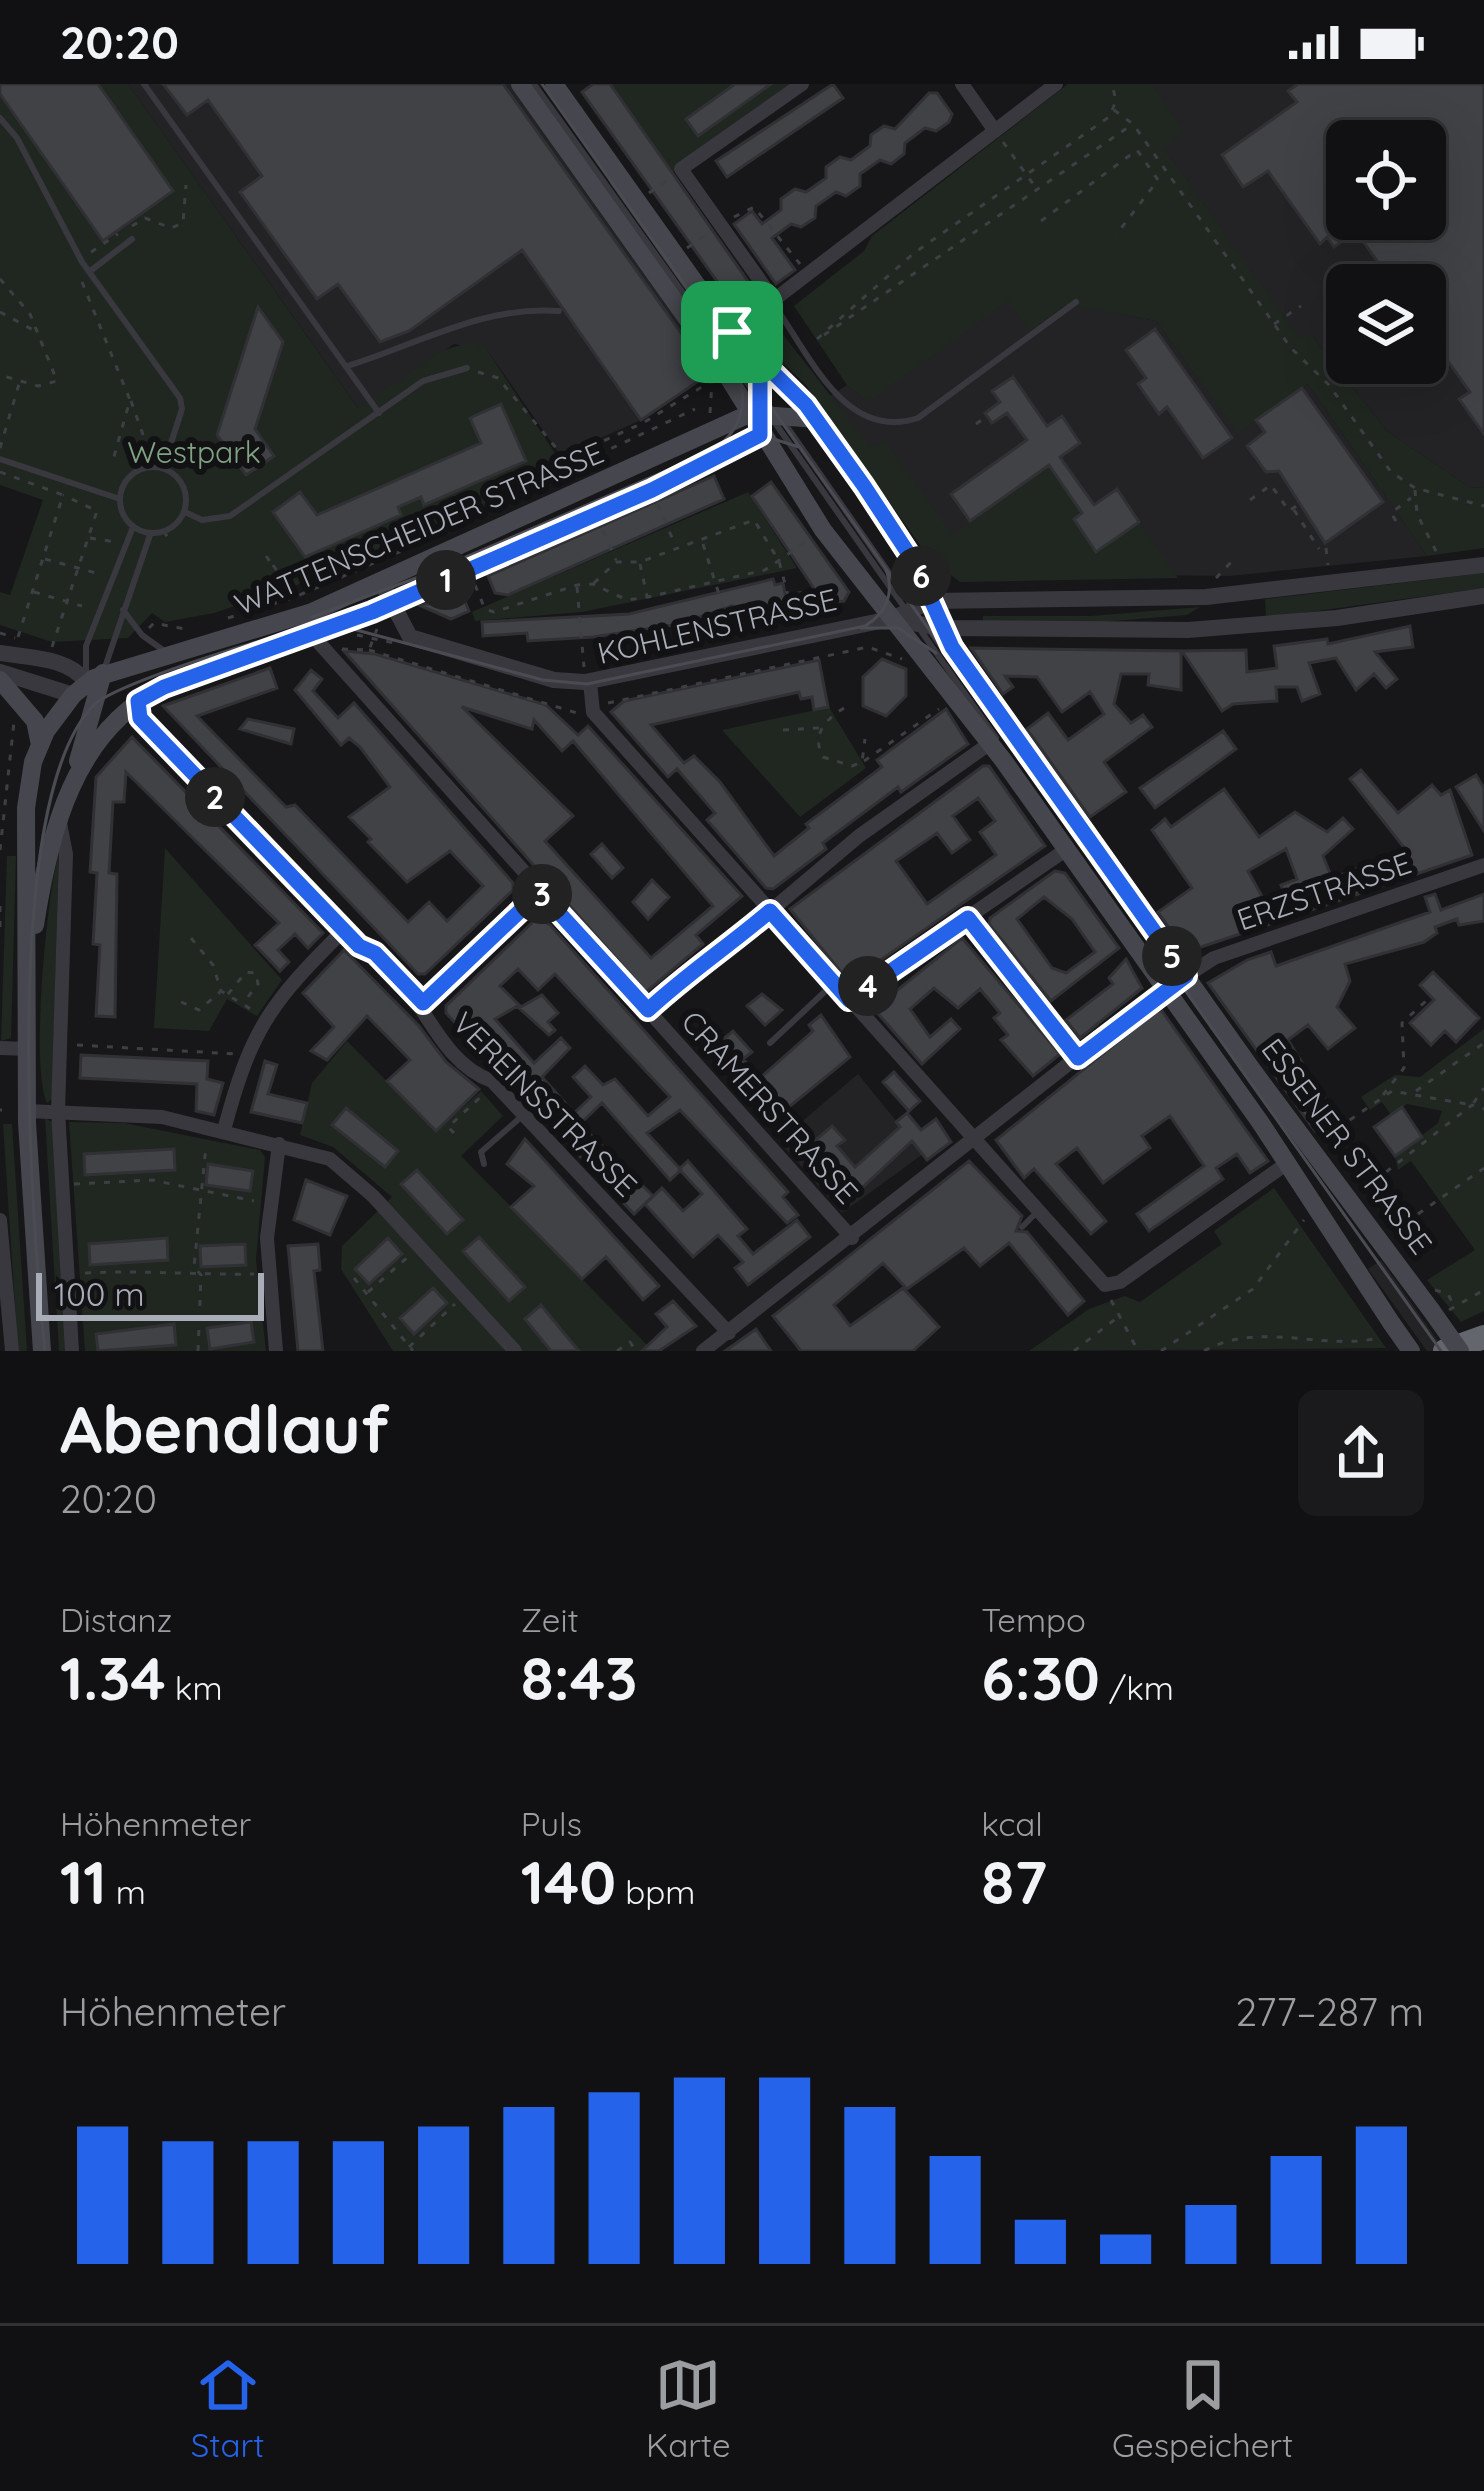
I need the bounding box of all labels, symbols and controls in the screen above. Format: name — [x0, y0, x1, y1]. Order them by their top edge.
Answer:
text: 20:20 — [60, 14, 179, 70]
map controls — [1326, 120, 1446, 384]
button: locate — [1326, 120, 1446, 240]
button: layers — [1326, 264, 1446, 384]
pin — [681, 281, 783, 383]
icon: arrive — [699, 299, 765, 365]
park label: Westpark — [127, 433, 261, 471]
street label: WATTENSCHEIDER STRASSE — [229, 433, 609, 623]
pin: 6 — [891, 546, 951, 606]
pin: 1 — [416, 550, 476, 610]
text: 6 — [912, 555, 930, 596]
text: 1 — [440, 559, 452, 600]
street label: KOHLENSTRASSE — [594, 580, 840, 672]
pin: 2 — [185, 767, 245, 827]
text: 2 — [206, 776, 224, 817]
street label: ERZSTRASSE — [1232, 843, 1416, 939]
pin: 3 — [512, 864, 572, 924]
text: 3 — [533, 873, 551, 914]
pin: 5 — [1142, 926, 1202, 986]
text: 5 — [1162, 935, 1182, 976]
pin: 4 — [838, 956, 898, 1016]
text: 4 — [858, 965, 878, 1006]
street label: CRAMERSTRASSE — [673, 1003, 867, 1211]
street label: VEREINSSTRASSE — [445, 1004, 645, 1204]
street label: ESSENER STRASSE — [1254, 1031, 1440, 1261]
scale bar — [36, 1267, 264, 1320]
text: 100 m — [54, 1273, 145, 1314]
text: Abendlauf — [60, 1387, 390, 1470]
button: share — [1298, 1390, 1424, 1516]
text: 20:20 — [60, 1474, 157, 1523]
text: Distanz — [60, 1599, 172, 1640]
text: Zeit — [521, 1599, 579, 1640]
text: Tempo — [981, 1599, 1086, 1640]
text: 1.34 — [60, 1640, 166, 1715]
text: 8:43 — [521, 1640, 637, 1715]
text: 6:30 — [981, 1640, 1100, 1715]
text: km — [166, 1667, 223, 1708]
text: /km — [1100, 1667, 1174, 1708]
text: Höhenmeter — [60, 1803, 251, 1844]
text: Puls — [521, 1803, 582, 1844]
text: kcal — [981, 1803, 1043, 1844]
text: 11 — [60, 1844, 107, 1919]
text: 140 — [521, 1844, 616, 1919]
text: 87 — [981, 1844, 1047, 1919]
text: m — [107, 1871, 146, 1912]
text: bpm — [616, 1871, 695, 1912]
text: Höhenmeter — [60, 1987, 286, 2036]
text: 277–287 m — [1236, 1987, 1424, 2036]
tab: Start — [191, 2352, 264, 2465]
tab: Karte — [646, 2352, 731, 2465]
tab: Gespeichert — [1112, 2352, 1293, 2465]

